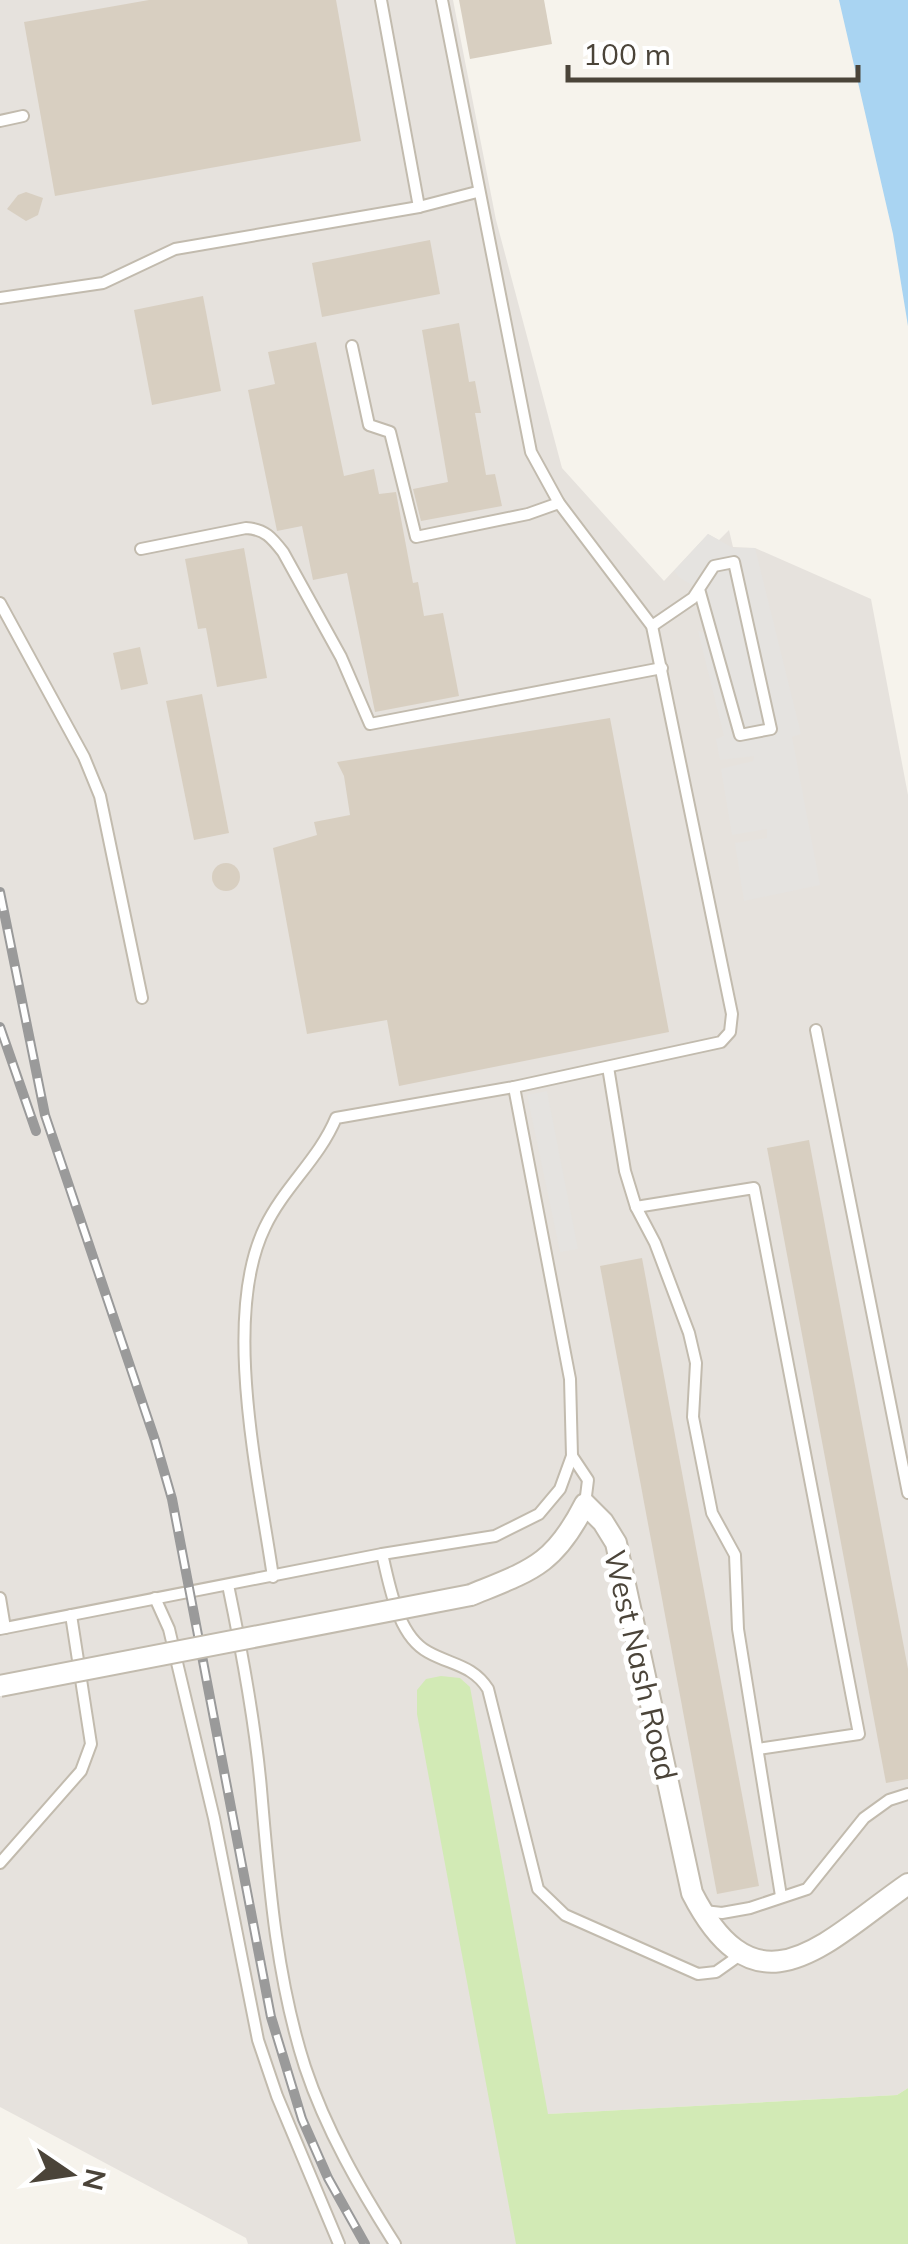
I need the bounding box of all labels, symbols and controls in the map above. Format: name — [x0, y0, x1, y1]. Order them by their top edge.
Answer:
scale bar — [568, 20, 858, 82]
text: 100 m — [583, 35, 671, 73]
street label: West Nash Road — [596, 1546, 686, 1784]
north arrow — [20, 2124, 120, 2224]
text: N — [75, 2166, 114, 2194]

